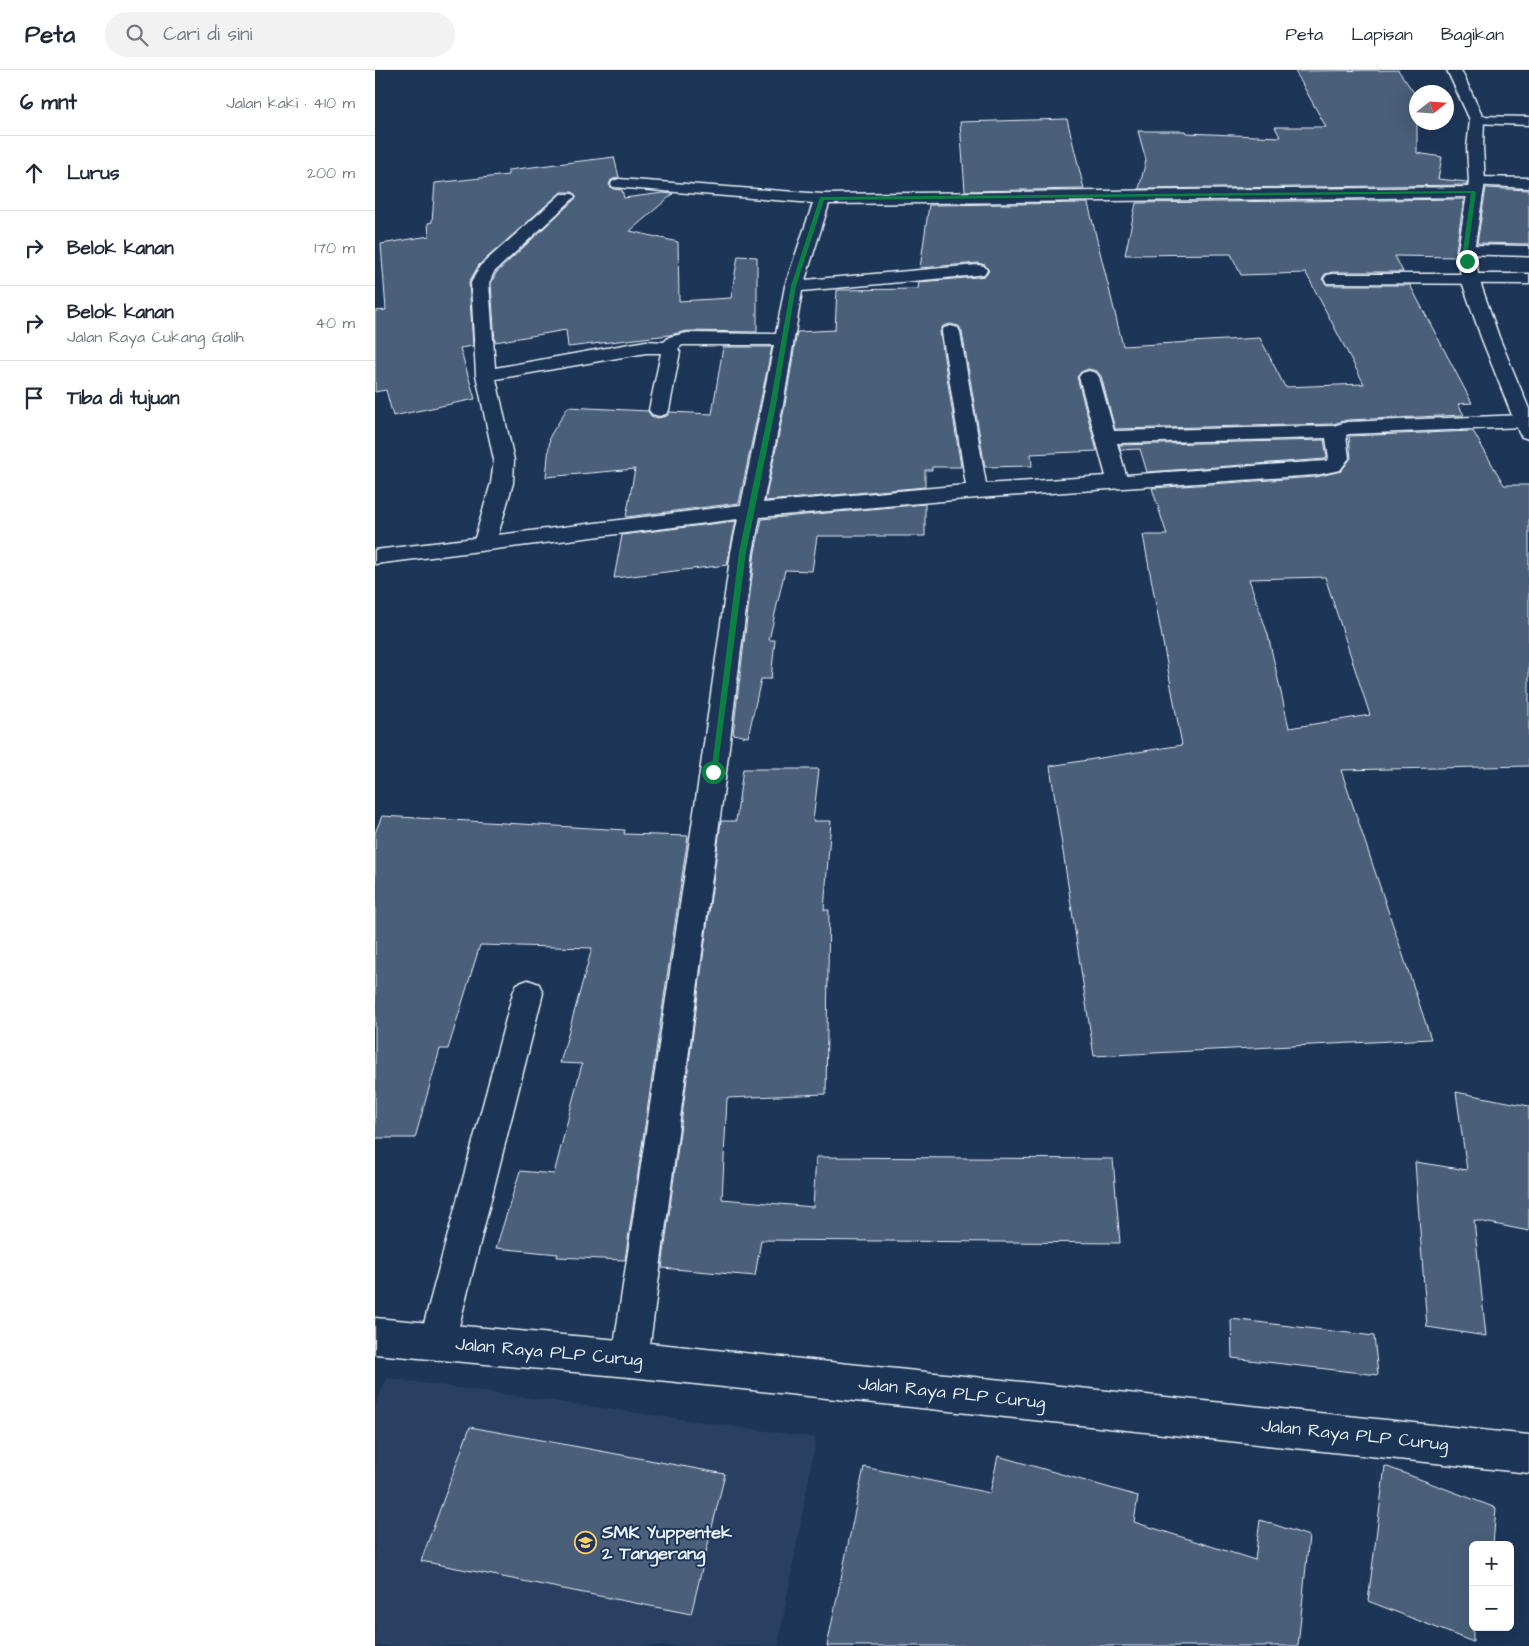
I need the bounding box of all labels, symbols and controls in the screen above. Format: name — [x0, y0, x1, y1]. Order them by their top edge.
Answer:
search box — [105, 12, 455, 57]
text: Peta — [25, 18, 75, 52]
icon: search — [123, 21, 151, 49]
text: Cari di sini — [163, 21, 252, 48]
text: Peta — [1286, 22, 1323, 47]
text: Lapisan — [1351, 22, 1413, 47]
text: Bagikan — [1441, 22, 1504, 47]
north arrow — [1409, 85, 1454, 130]
text: 6 mnt — [20, 88, 77, 117]
text: Jalan kaki · 410 m — [226, 92, 355, 114]
icon: ahead — [20, 159, 48, 187]
text: Lurus — [67, 160, 119, 187]
text: 200 m — [307, 162, 355, 184]
icon: right — [20, 234, 48, 262]
text: Belok kanan — [67, 235, 174, 262]
text: 170 m — [314, 237, 355, 259]
route end — [1456, 250, 1479, 273]
text: Belok kanan — [67, 299, 174, 326]
icon: right — [20, 309, 48, 337]
text: 40 m — [315, 312, 355, 334]
text: Jalan Raya Cukang Galih — [67, 326, 244, 348]
icon: arrive — [20, 384, 48, 412]
text: Tiba di tujuan — [67, 385, 179, 412]
route start — [702, 761, 725, 784]
street label: Jalan Raya PLP Curug — [454, 1331, 644, 1374]
street label: Jalan Raya PLP Curug — [857, 1371, 1047, 1416]
street label: Jalan Raya PLP Curug — [1260, 1413, 1450, 1458]
place label: SMK Yuppentek 2 Tangerang — [601, 1520, 733, 1567]
school or university icon: SMK Yuppentek 2 Tangerang — [574, 1530, 598, 1554]
map controls — [1469, 1541, 1514, 1631]
button: + — [1469, 1541, 1514, 1586]
button: − — [1469, 1586, 1514, 1631]

